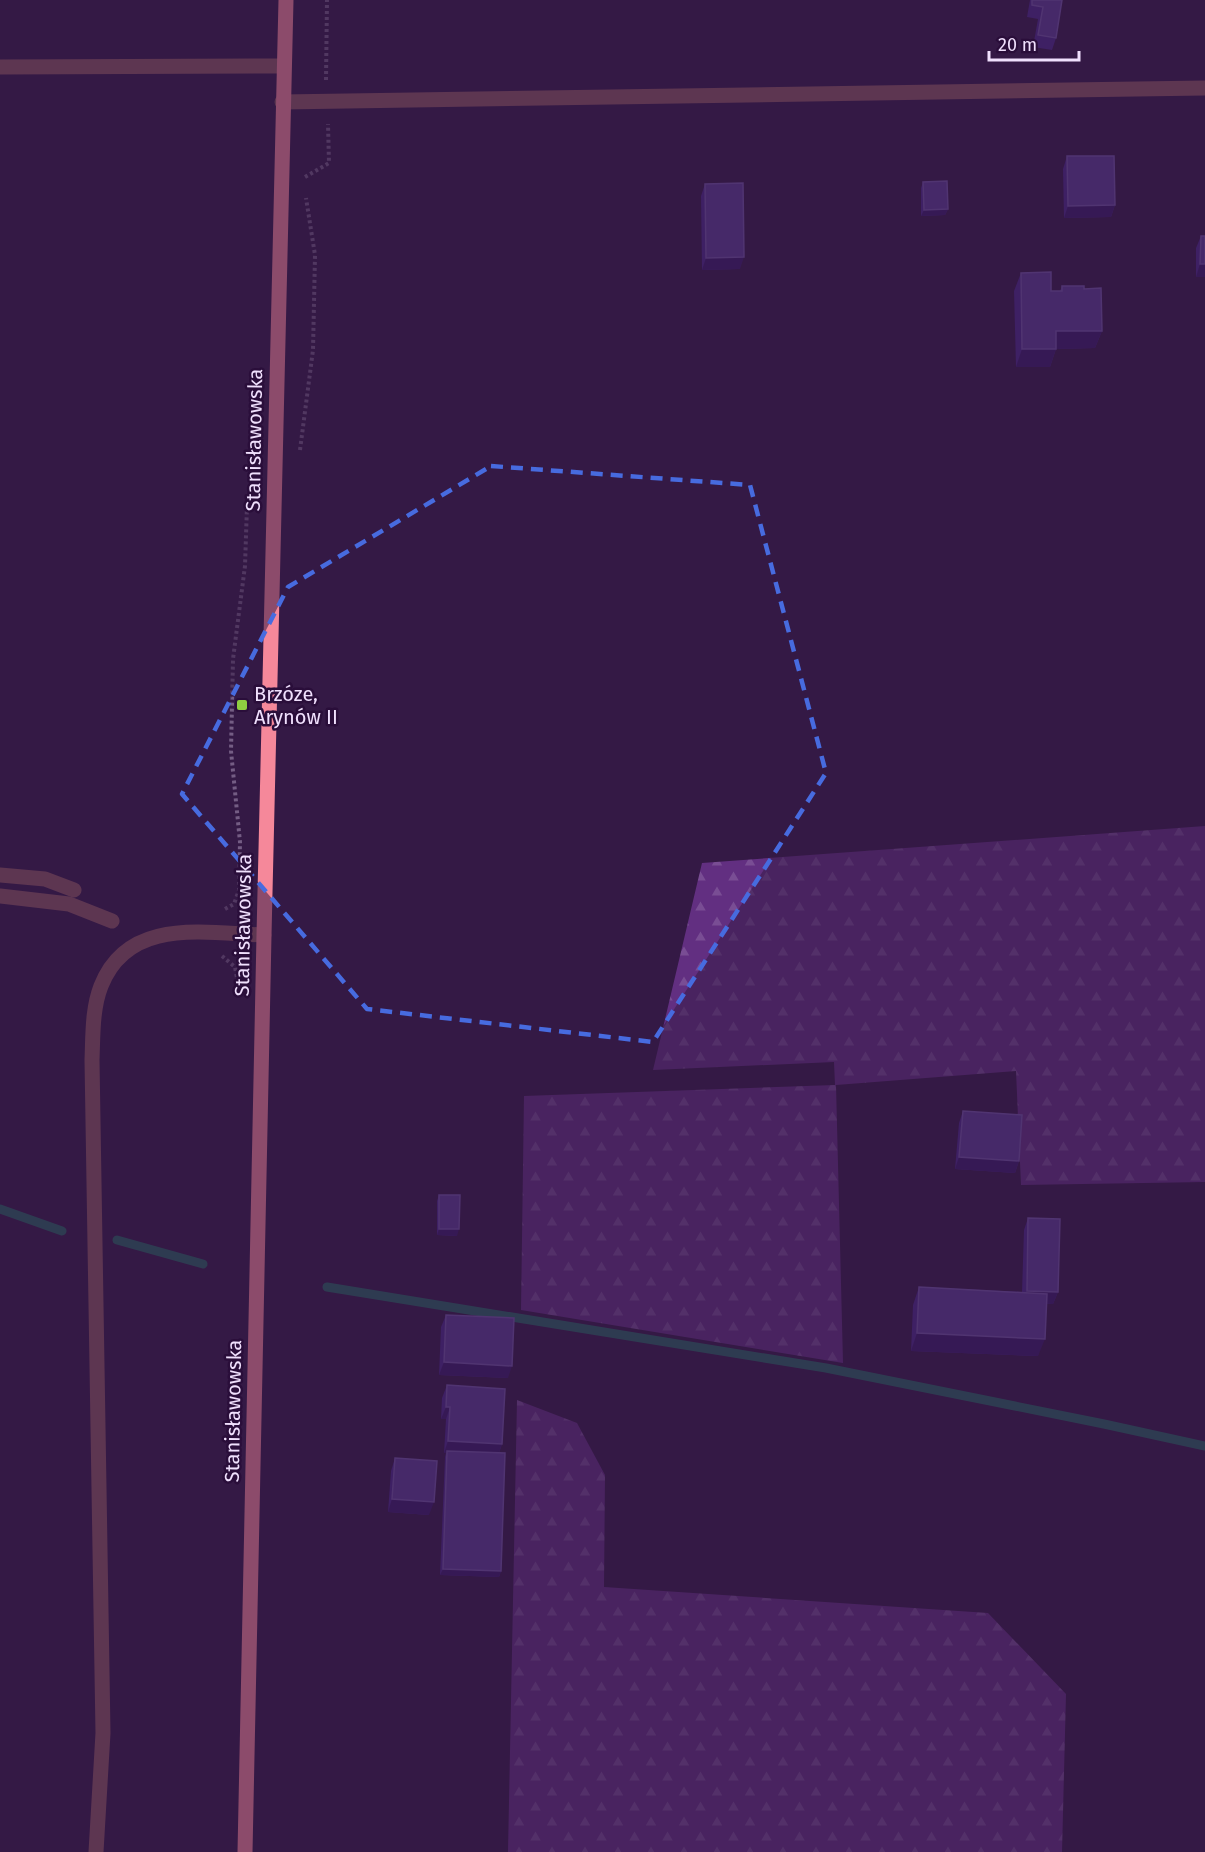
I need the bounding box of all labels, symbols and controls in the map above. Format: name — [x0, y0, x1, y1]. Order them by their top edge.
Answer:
scale bar — [989, 24, 1079, 62]
text: 20 m — [998, 34, 1037, 56]
street label: Stanisławowska — [241, 368, 267, 512]
place label: Brzóze, Arynów II — [254, 682, 338, 729]
marker: Brzóze, Arynów II — [235, 698, 249, 712]
street label: Stanisławowska — [230, 853, 256, 997]
street label: Stanisławowska — [220, 1339, 246, 1483]

